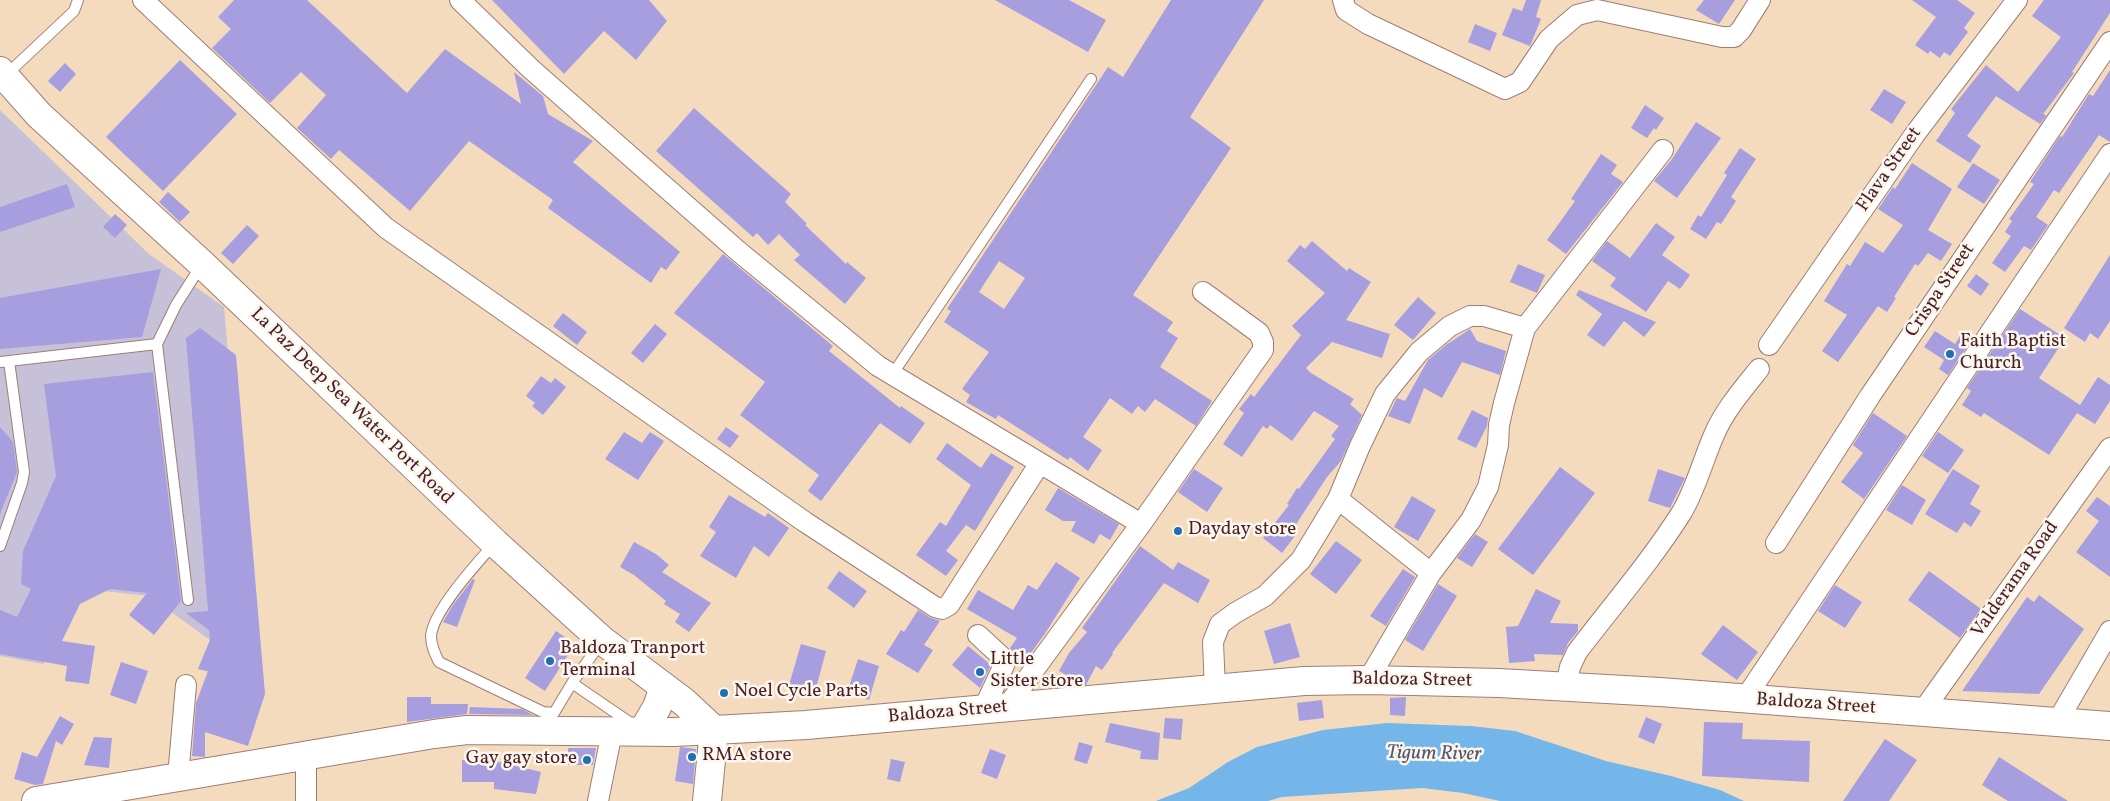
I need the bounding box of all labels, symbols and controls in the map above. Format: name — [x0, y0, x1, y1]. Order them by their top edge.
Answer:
street label: Flava Street — [1852, 123, 1928, 217]
street label: Crispa Street — [1901, 240, 1981, 342]
street label: La Paz Deep Sea Water Port Road — [245, 304, 457, 510]
place label: Faith Baptist Church — [1960, 332, 2066, 376]
marker: Faith Baptist Church — [1944, 348, 1956, 360]
street label: Valderama Road — [1967, 518, 2065, 642]
place label: Dayday store — [1188, 520, 1296, 542]
marker: Dayday store — [1172, 525, 1184, 537]
place label: Baldoza Tranport Terminal — [560, 639, 705, 683]
place label: Little Sister store — [990, 650, 1083, 694]
marker: Baldoza Tranport Terminal — [544, 655, 556, 667]
marker: Little Sister store — [974, 666, 986, 678]
street label: Baldoza Street — [1352, 669, 1472, 693]
place label: Noel Cycle Parts — [734, 682, 868, 704]
marker: Noel Cycle Parts — [718, 687, 730, 699]
street label: Baldoza Street — [1755, 689, 1877, 721]
street label: Baldoza Street — [887, 696, 1009, 730]
water label: Tigum River — [1386, 742, 1482, 768]
place label: RMA store — [702, 746, 792, 768]
place label: Gay gay store — [466, 749, 577, 771]
marker: RMA store — [686, 751, 698, 763]
marker: Gay gay store — [581, 754, 593, 766]

